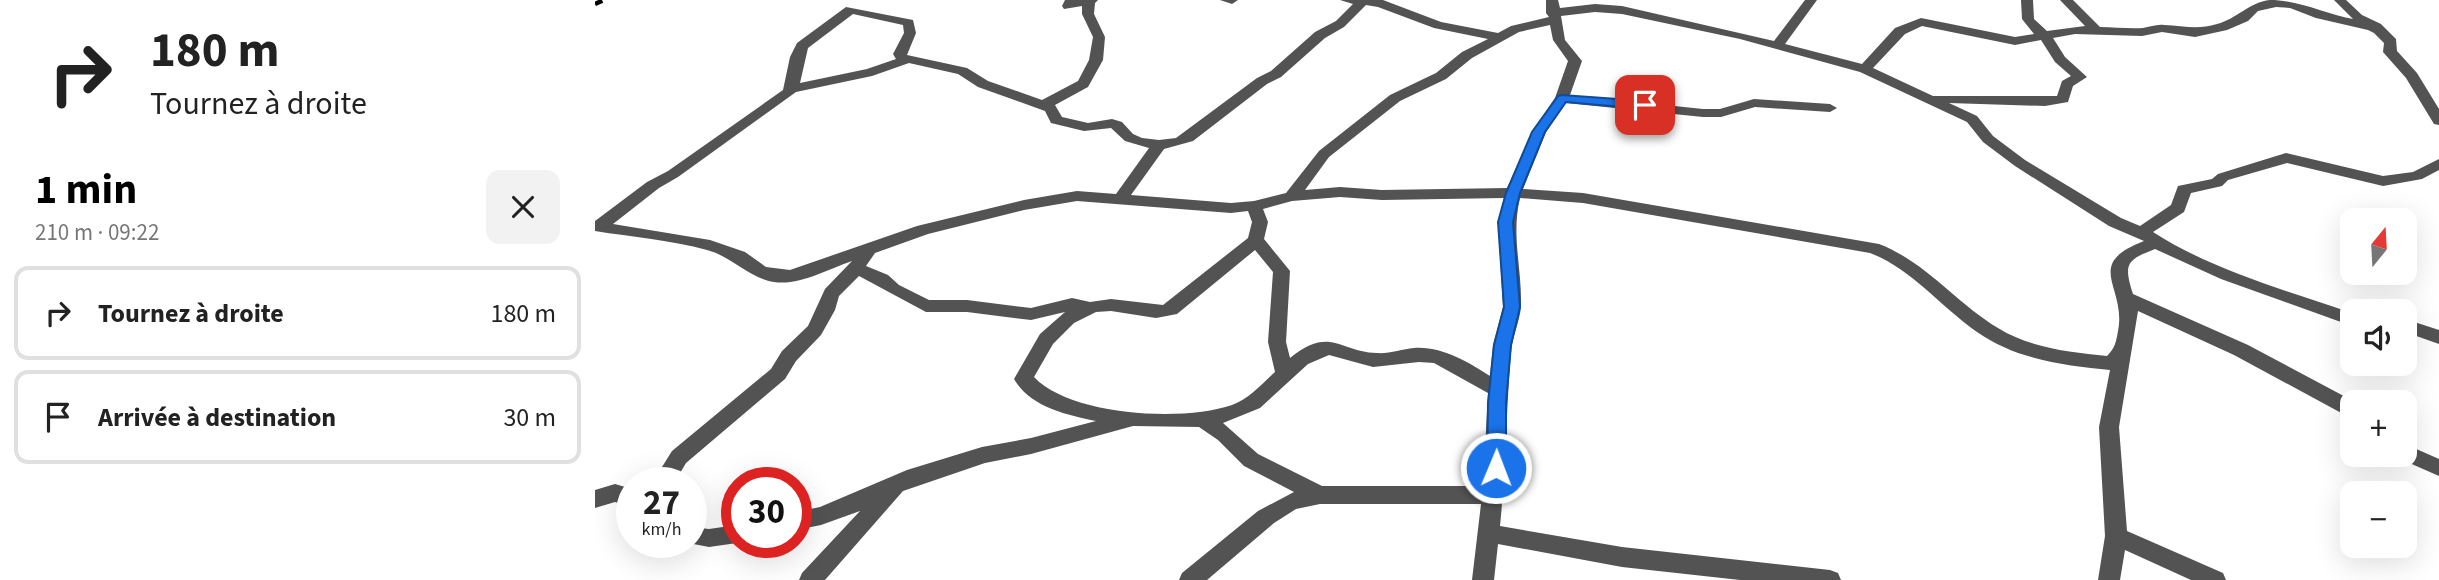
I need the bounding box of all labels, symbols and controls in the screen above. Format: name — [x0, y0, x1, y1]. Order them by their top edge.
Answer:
text: 180 m — [150, 16, 279, 86]
icon: right — [35, 28, 126, 119]
pin — [1615, 75, 1675, 135]
text: Tournez à droite — [150, 81, 367, 127]
icon: arrive — [1626, 86, 1664, 124]
text: 1 min — [35, 160, 137, 220]
button: close — [486, 170, 560, 244]
north arrow — [2340, 208, 2417, 285]
map controls — [2340, 208, 2417, 558]
text: 210 m · 09:22 — [35, 216, 159, 249]
icon: right — [39, 294, 77, 332]
text: Tournez à droite — [98, 295, 284, 332]
text: 180 m — [490, 295, 556, 332]
button: sound — [2340, 299, 2417, 376]
button: + — [2340, 390, 2417, 467]
icon: arrive — [39, 398, 77, 436]
text: Arrivée à destination — [98, 399, 336, 436]
text: 30 m — [503, 399, 556, 436]
position arrow — [1459, 431, 1533, 505]
speed limit sign: 30 — [721, 467, 812, 558]
text: 27 — [643, 478, 680, 528]
button: − — [2340, 481, 2417, 558]
text: km/h — [642, 517, 681, 542]

